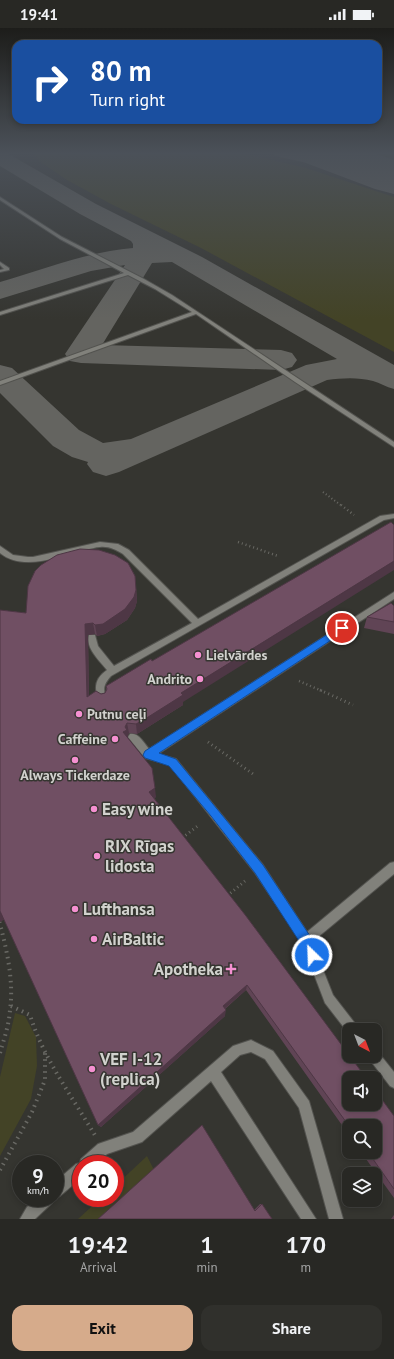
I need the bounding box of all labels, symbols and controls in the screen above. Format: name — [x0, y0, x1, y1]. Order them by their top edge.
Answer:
text: 19:41 — [20, 5, 58, 24]
text: 80 m — [90, 52, 151, 89]
icon: right — [24, 56, 76, 108]
text: Turn right — [90, 88, 165, 111]
pin — [325, 611, 359, 645]
icon: arrive — [331, 617, 353, 639]
place label: Lielvārdes — [206, 646, 267, 664]
marker: Lielvārdes — [193, 650, 203, 660]
place label: Andrito — [147, 670, 192, 688]
marker: Andrito — [195, 674, 205, 684]
place label: Putnu ceļi — [87, 705, 147, 723]
marker: Putnu ceļi — [74, 709, 84, 719]
place label: Caffeine — [58, 730, 107, 748]
marker: Caffeine — [110, 734, 120, 744]
marker: Always Tickerdaze — [70, 755, 80, 765]
place label: Always Tickerdaze — [20, 766, 130, 784]
place label: Easy wine — [102, 798, 173, 820]
marker: Easy wine — [89, 804, 99, 814]
place label: RIX Rīgas lidosta — [105, 835, 174, 877]
marker: RIX Rīgas lidosta — [92, 851, 102, 861]
place label: Lufthansa — [83, 898, 155, 920]
marker: Lufthansa — [70, 904, 80, 914]
place label: AirBaltic — [102, 928, 164, 950]
marker: AirBaltic — [89, 934, 99, 944]
position arrow — [291, 934, 333, 976]
place label: Apotheka — [154, 958, 223, 980]
marker: Apotheka — [226, 964, 236, 974]
north arrow — [342, 1023, 382, 1063]
map controls — [342, 1023, 382, 1207]
place label: VEF I-12 (replica) — [99, 1048, 162, 1090]
marker: VEF I-12 (replica) — [87, 1064, 97, 1074]
button: sound — [342, 1071, 382, 1111]
button: search — [342, 1119, 382, 1159]
speed limit sign: 20 — [72, 1155, 124, 1207]
text: 9 — [32, 1163, 44, 1189]
button: layers — [342, 1167, 382, 1207]
text: km/h — [27, 1184, 49, 1197]
text: 19:42 — [68, 1229, 129, 1260]
text: 1 — [200, 1229, 214, 1260]
text: 170 — [285, 1229, 326, 1260]
text: Arrival — [80, 1259, 116, 1276]
text: min — [196, 1259, 218, 1276]
text: m — [301, 1259, 311, 1276]
button: Exit — [12, 1305, 193, 1351]
button: Share — [201, 1305, 382, 1351]

